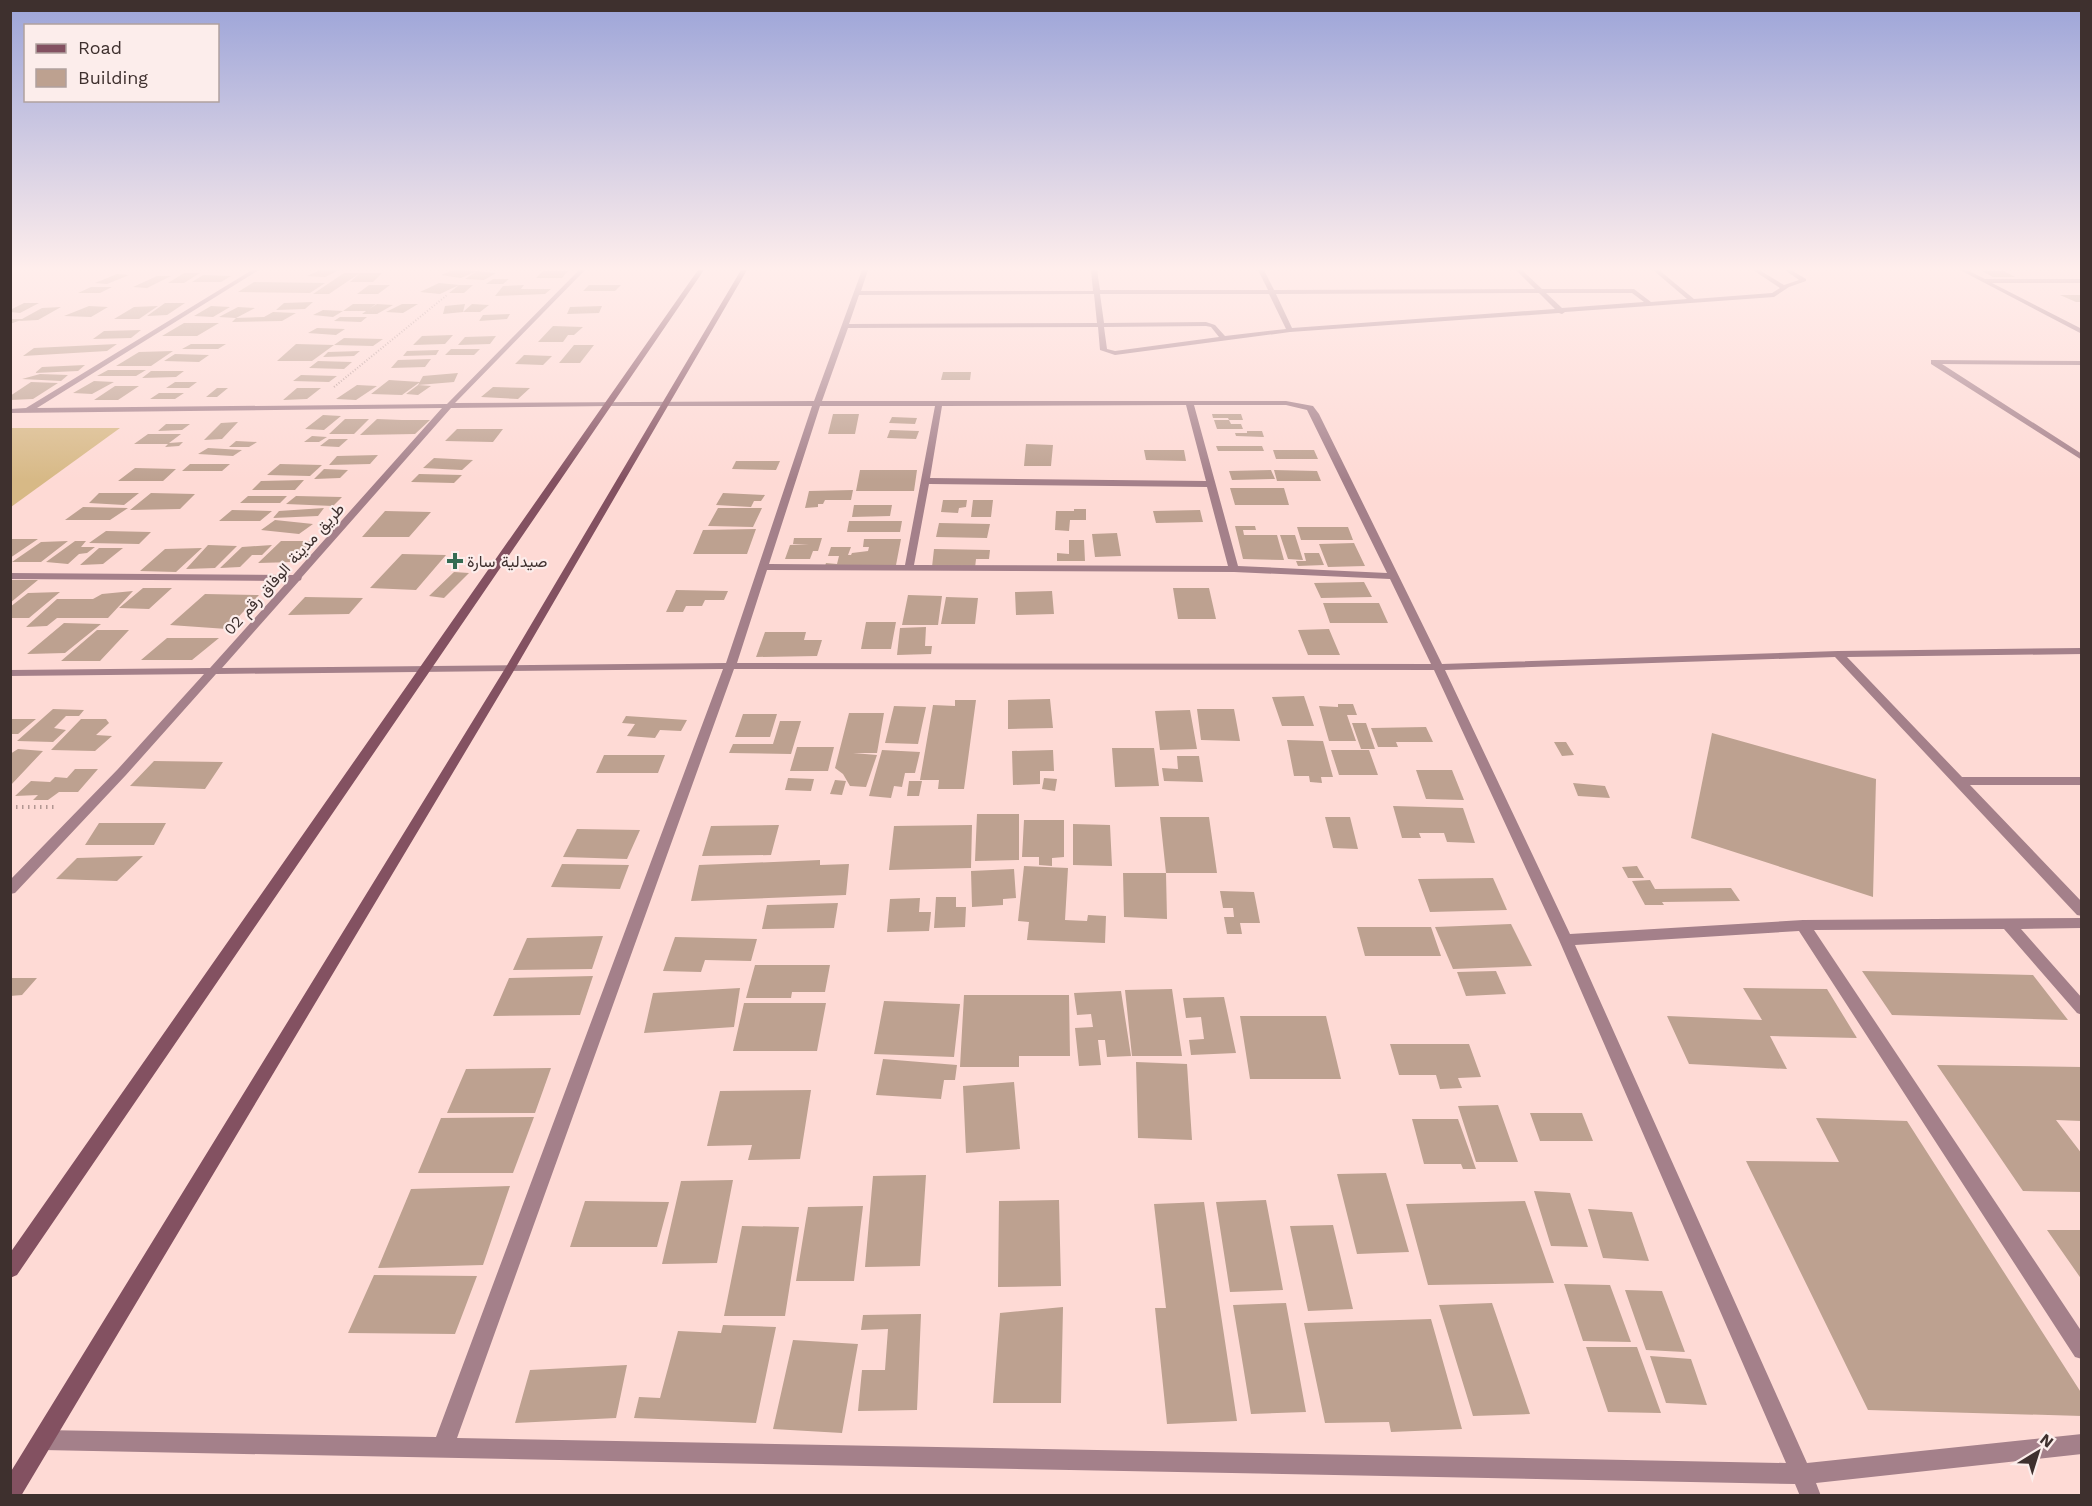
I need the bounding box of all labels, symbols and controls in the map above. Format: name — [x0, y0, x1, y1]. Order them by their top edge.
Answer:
legend — [24, 24, 219, 102]
text: Road — [78, 37, 122, 58]
text: Building — [78, 67, 148, 88]
street label: طريق مدينة الوفاق رقم 02 — [220, 499, 349, 639]
place label: صيدلية سارة — [467, 552, 547, 572]
marker: صيدلية سارة — [448, 554, 462, 568]
north arrow — [2008, 1422, 2068, 1482]
text: N — [2036, 1429, 2057, 1452]

